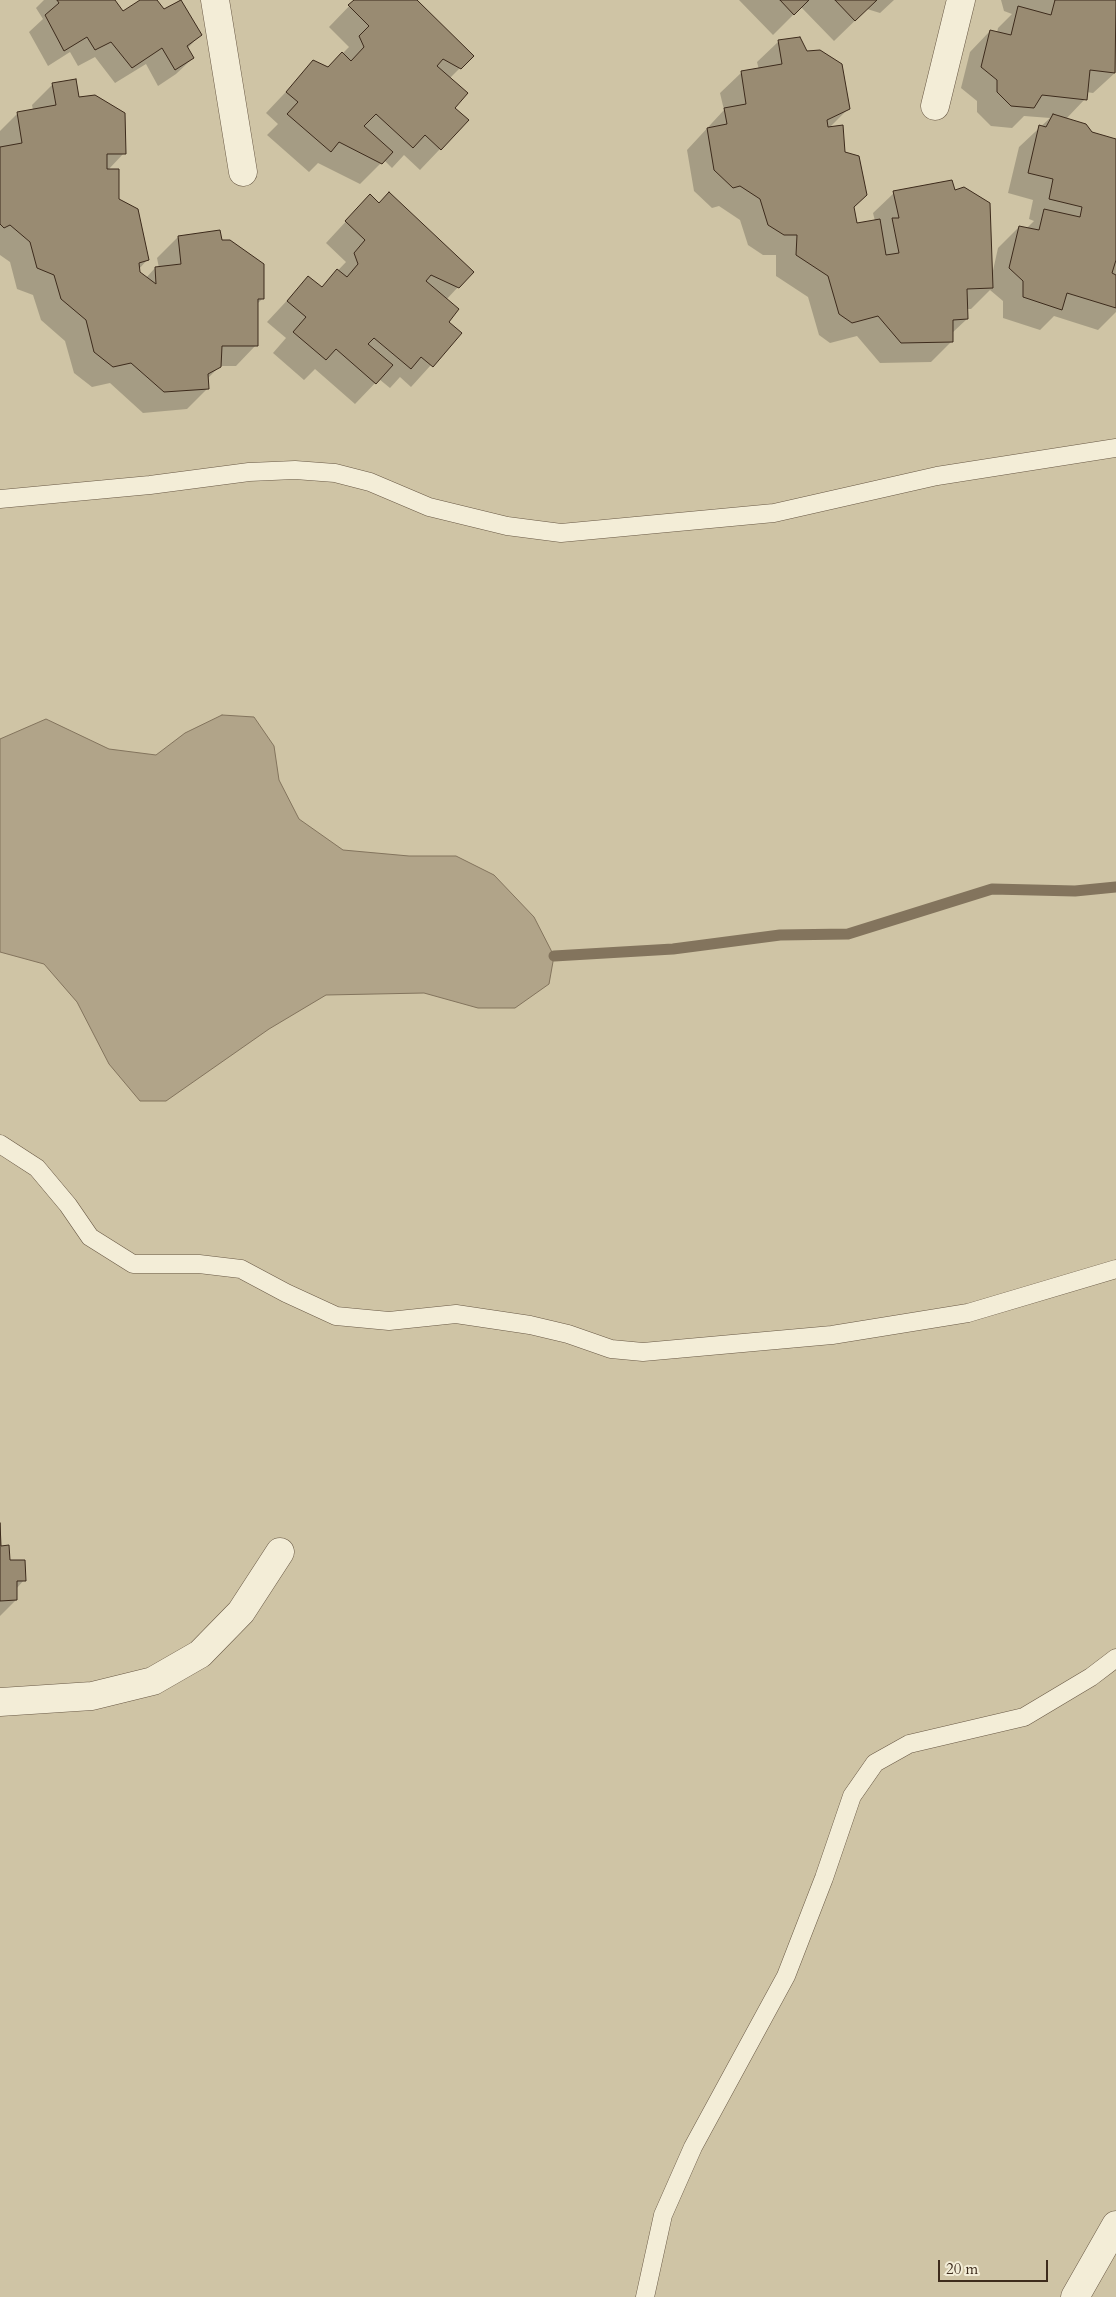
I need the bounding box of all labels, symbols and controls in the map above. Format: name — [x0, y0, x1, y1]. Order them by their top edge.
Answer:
scale bar — [941, 2250, 1051, 2282]
text: 20 m — [946, 2259, 978, 2279]

